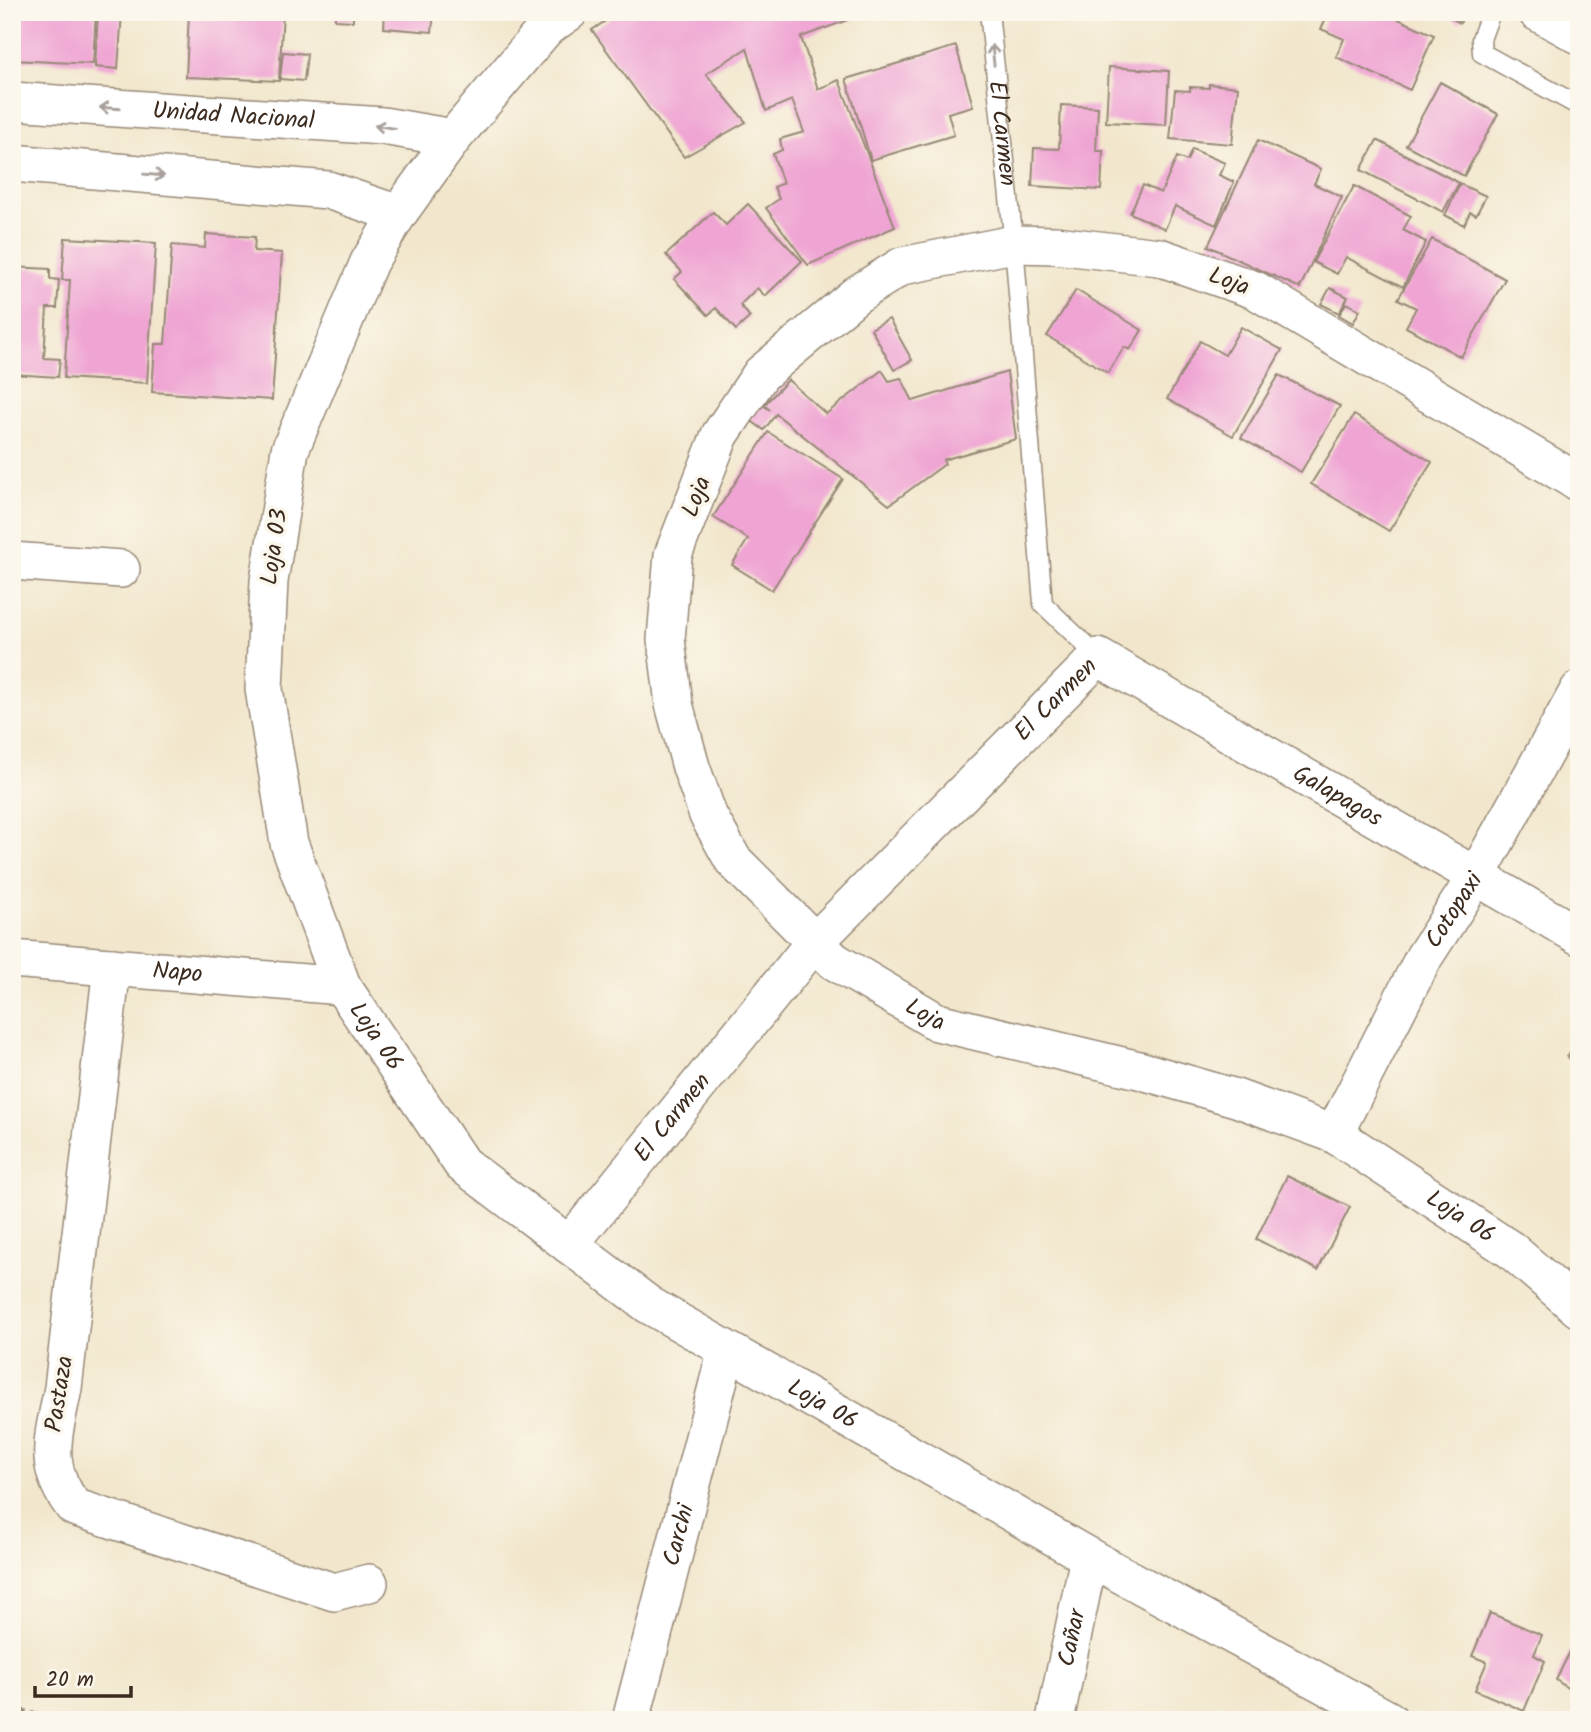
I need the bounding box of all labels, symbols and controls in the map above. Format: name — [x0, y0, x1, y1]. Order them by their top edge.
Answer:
one-way arrow — [987, 44, 1000, 66]
street label: El Carmen — [977, 79, 1027, 188]
street label: Unidad Nacional — [151, 91, 316, 141]
one-way arrow — [98, 101, 121, 114]
one-way arrow — [375, 120, 397, 133]
one-way arrow — [142, 169, 164, 182]
street label: Loja — [1203, 257, 1255, 307]
street label: Loja — [671, 471, 723, 523]
street label: Loja 03 — [250, 506, 300, 588]
street label: El Carmen — [1005, 648, 1107, 751]
street label: Galapagos — [1285, 754, 1390, 838]
street label: Cotopaxi — [1415, 863, 1494, 956]
street label: Napo — [151, 951, 204, 994]
street label: Loja — [897, 988, 948, 1043]
street label: Loja 06 — [338, 994, 413, 1079]
street label: El Carmen — [624, 1064, 721, 1171]
street label: Loja 06 — [1418, 1180, 1503, 1254]
street label: Pastaza — [35, 1353, 85, 1435]
street label: Loja 06 — [780, 1368, 865, 1440]
street label: Carchi — [652, 1499, 706, 1570]
street label: Cañar — [1047, 1604, 1098, 1670]
scale bar — [35, 1655, 131, 1699]
text: 20 m — [46, 1664, 94, 1697]

